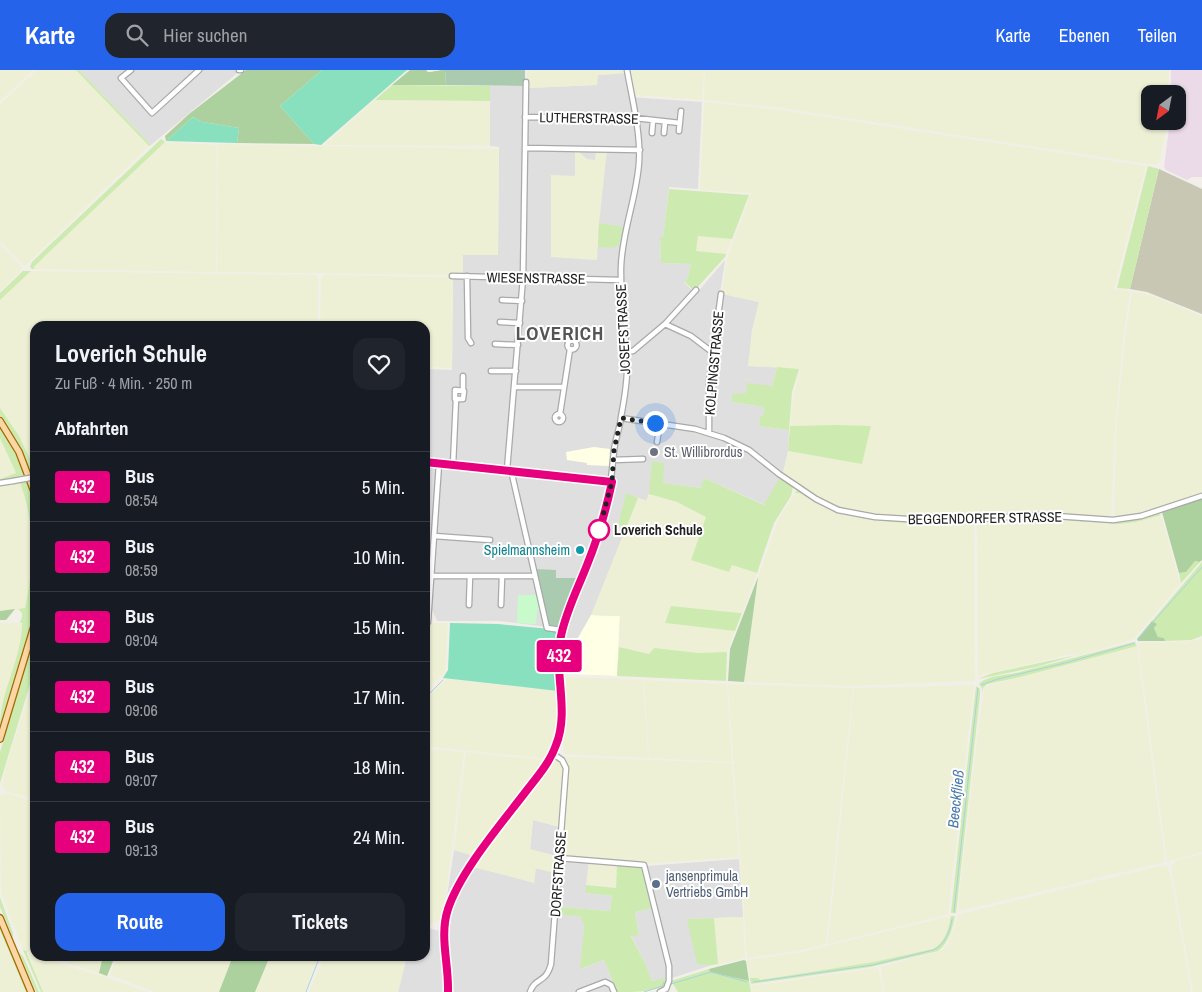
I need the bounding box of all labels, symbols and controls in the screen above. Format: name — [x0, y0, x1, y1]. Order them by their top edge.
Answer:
search box — [105, 13, 455, 58]
text: Karte — [25, 19, 75, 51]
icon: search — [123, 21, 151, 49]
text: Hier suchen — [163, 22, 247, 48]
text: Karte — [995, 23, 1031, 48]
text: Ebenen — [1059, 23, 1110, 48]
text: Teilen — [1138, 23, 1177, 48]
north arrow — [1141, 85, 1186, 130]
map controls — [1141, 85, 1186, 130]
street label: LUTHERSTRASSE — [539, 108, 639, 128]
street label: WIESENSTRASSE — [486, 268, 586, 288]
street label: JOSEFSTRASSE — [612, 283, 634, 375]
street label: KOLPINGSTRASSE — [700, 310, 728, 416]
district label: LOVERICH — [516, 320, 604, 346]
text: Loverich Schule — [55, 337, 207, 369]
button: heart — [353, 338, 405, 390]
text: Zu Fuß · 4 Min. · 250 m — [55, 372, 192, 394]
your location — [643, 411, 668, 436]
text: Abfahrten — [55, 415, 129, 441]
place label: St. Willibrordus — [664, 443, 743, 461]
marker: St. Willibrordus — [648, 446, 660, 458]
text: Bus — [125, 463, 154, 489]
text: 432 — [70, 474, 95, 499]
text: 5 Min. — [362, 474, 405, 500]
text: 08:54 — [125, 489, 158, 511]
street label: BEGGENDORFER STRASSE — [908, 508, 1062, 528]
marker: Loverich Schule — [588, 519, 610, 541]
place label: Loverich Schule — [614, 521, 703, 539]
text: Bus — [125, 533, 154, 559]
place label: Spielmannsheim — [484, 541, 570, 559]
text: 432 — [70, 544, 95, 569]
text: 10 Min. — [353, 544, 405, 570]
marker: Spielmannsheim — [574, 544, 586, 556]
text: 08:59 — [125, 559, 158, 581]
text: Bus — [125, 603, 154, 629]
text: 432 — [70, 614, 95, 639]
text: 15 Min. — [353, 614, 405, 640]
text: 09:04 — [125, 629, 158, 651]
line badge: 432 — [530, 640, 588, 672]
text: 432 — [547, 643, 571, 668]
text: Bus — [125, 673, 154, 699]
text: 432 — [70, 684, 95, 709]
text: 17 Min. — [353, 684, 405, 710]
text: 09:06 — [125, 699, 158, 721]
text: Bus — [125, 743, 154, 769]
text: 432 — [70, 754, 95, 779]
text: 18 Min. — [353, 754, 405, 780]
water label: Beeckfließ — [942, 768, 969, 829]
text: 09:07 — [125, 769, 158, 791]
text: Bus — [125, 813, 154, 839]
text: 432 — [70, 824, 95, 849]
text: 24 Min. — [353, 824, 405, 850]
street label: DORFSTRASSE — [546, 830, 570, 918]
text: 09:13 — [125, 839, 158, 861]
place label: jansenprimula Vertriebs GmbH — [665, 867, 748, 901]
marker: jansenprimula Vertriebs GmbH — [650, 878, 662, 890]
button: Route — [55, 893, 225, 951]
button: Tickets — [235, 893, 405, 951]

